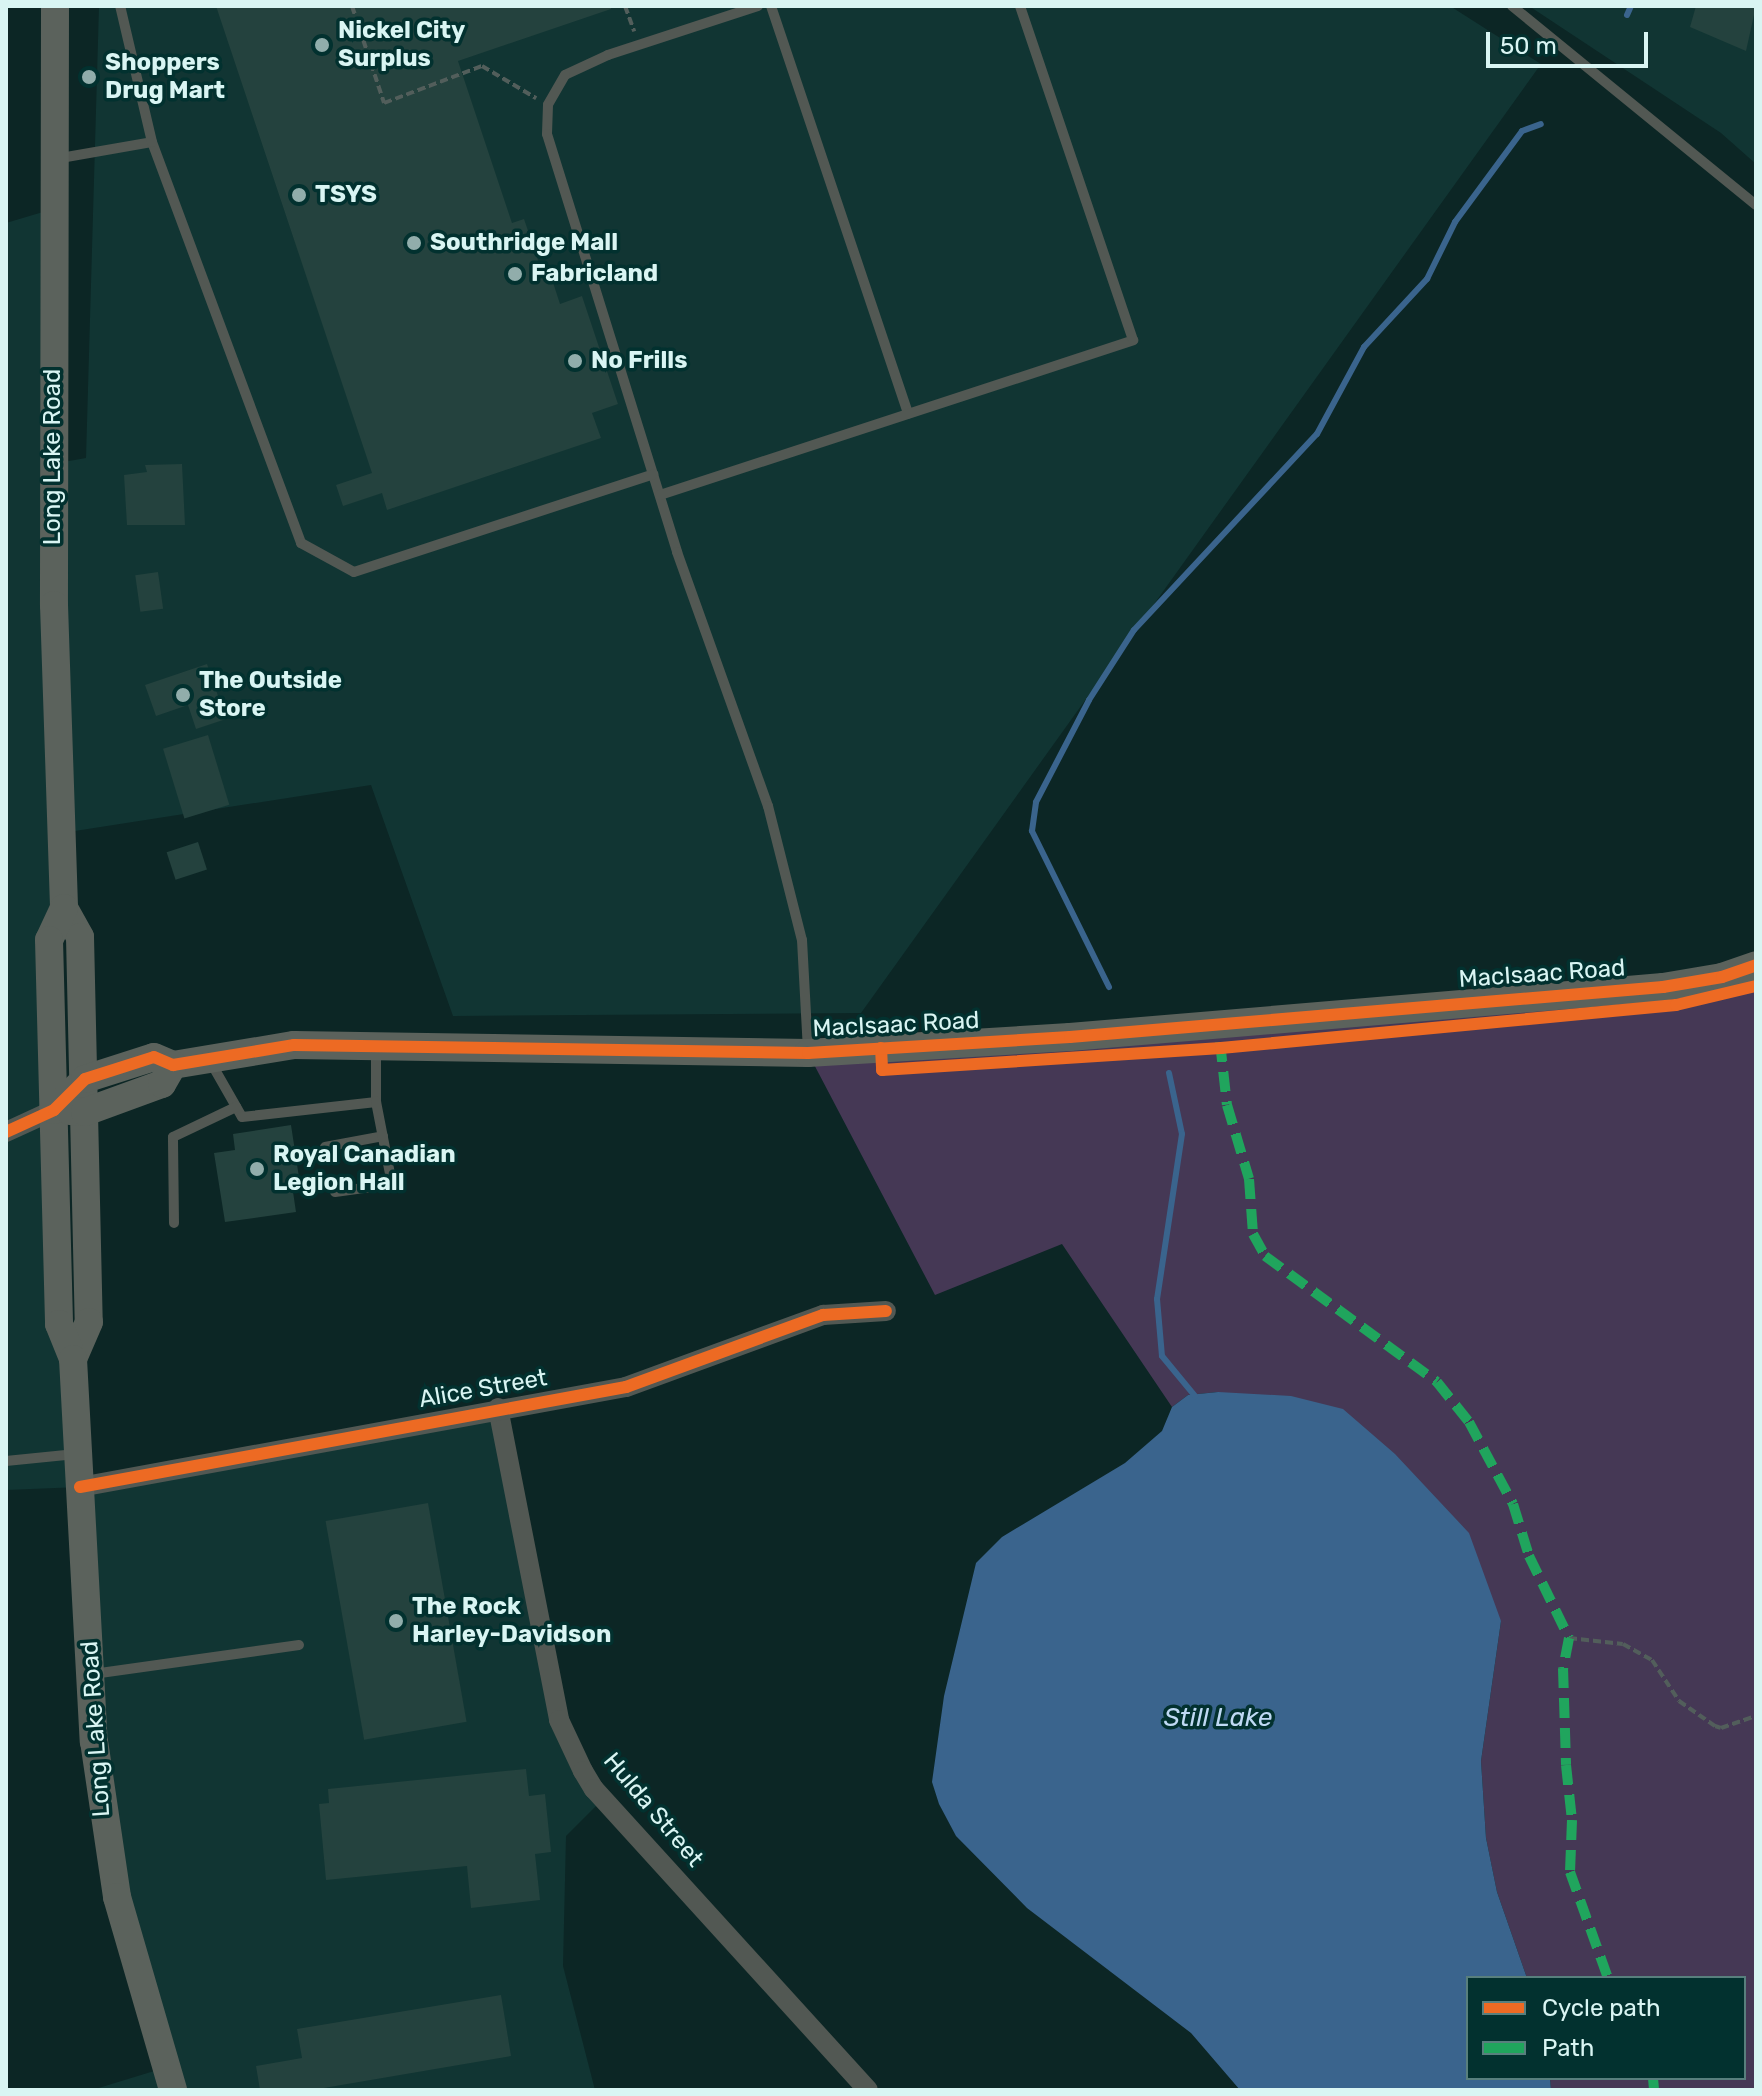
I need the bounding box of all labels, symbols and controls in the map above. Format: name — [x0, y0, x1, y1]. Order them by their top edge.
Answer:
scale bar — [1490, 16, 1652, 66]
place label: Nickel City Surplus — [338, 17, 465, 73]
text: 50 m — [1500, 32, 1557, 60]
marker: Nickel City Surplus — [313, 36, 331, 54]
place label: Shoppers Drug Mart — [105, 49, 225, 105]
marker: Shoppers Drug Mart — [80, 68, 98, 86]
place label: TSYS — [315, 181, 377, 209]
marker: TSYS — [290, 186, 308, 204]
place label: Southridge Mall — [430, 229, 618, 257]
marker: Southridge Mall — [405, 234, 423, 252]
place label: Fabricland — [531, 260, 658, 288]
marker: Fabricland — [506, 265, 524, 283]
place label: No Frills — [591, 347, 687, 375]
marker: No Frills — [566, 352, 584, 370]
street label: Long Lake Road — [39, 369, 67, 545]
place label: The Outside Store — [199, 667, 342, 723]
marker: The Outside Store — [174, 686, 192, 704]
street label: MacIsaac Road — [1458, 954, 1626, 994]
street label: MacIsaac Road — [812, 1006, 980, 1044]
place label: Royal Canadian Legion Hall — [273, 1141, 456, 1197]
marker: Royal Canadian Legion Hall — [248, 1160, 266, 1178]
street label: Alice Street — [417, 1364, 549, 1414]
place label: The Rock Harley-Davidson — [412, 1593, 611, 1649]
marker: The Rock Harley-Davidson — [387, 1612, 405, 1630]
street label: Long Lake Road — [75, 1640, 117, 1818]
water label: Still Lake — [1164, 1702, 1272, 1734]
street label: Hulda Street — [597, 1747, 709, 1873]
legend — [1466, 1976, 1746, 2080]
text: Cycle path — [1542, 1994, 1661, 2022]
text: Path — [1542, 2034, 1594, 2062]

